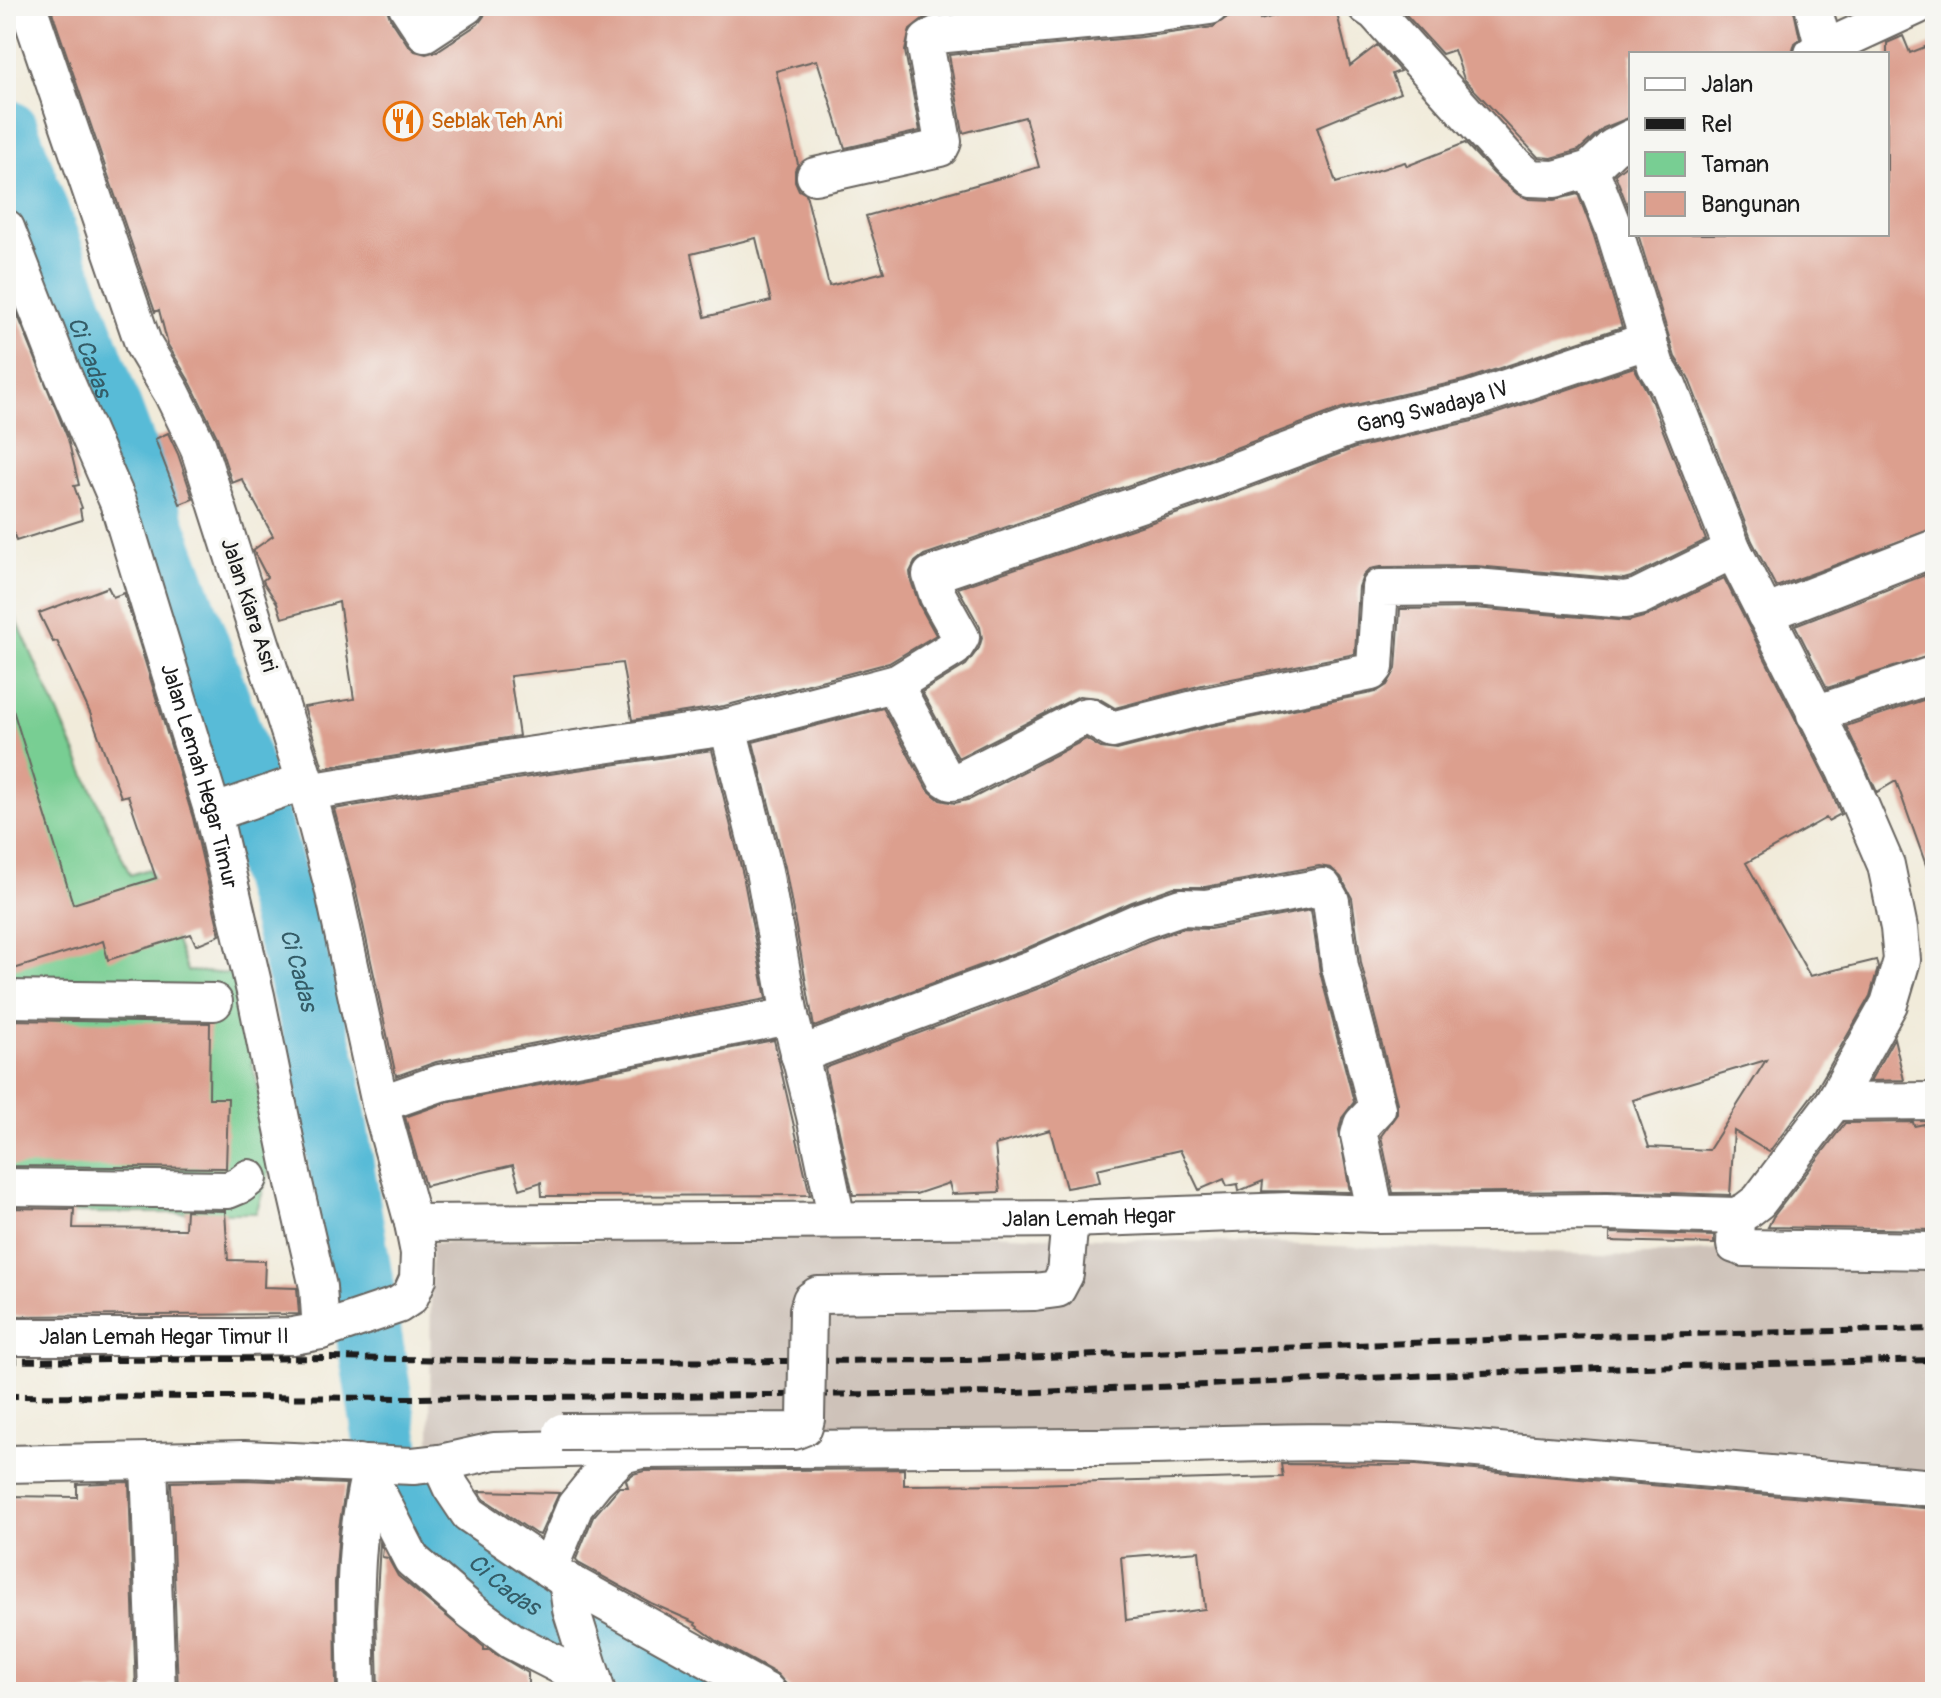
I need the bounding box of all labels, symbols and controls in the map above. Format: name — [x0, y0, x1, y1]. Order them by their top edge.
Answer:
legend — [1629, 52, 1889, 236]
text: Jalan — [1701, 70, 1753, 99]
restaurant icon: Seblak Teh Ani — [382, 100, 424, 142]
place label: Seblak Teh Ani — [431, 107, 562, 135]
text: Rel — [1701, 110, 1732, 139]
text: Taman — [1701, 150, 1769, 179]
text: Bangunan — [1701, 190, 1800, 219]
water label: Ci Cadas — [61, 313, 119, 404]
street label: Gang Swadaya IV — [1354, 374, 1512, 440]
street label: Jalan Kiara Asri — [214, 535, 284, 675]
street label: Jalan Lemah Hegar Timur — [154, 660, 244, 891]
water label: Ci Cadas — [274, 926, 324, 1016]
street label: Jalan Lemah Hegar — [1002, 1201, 1177, 1233]
street label: Jalan Lemah Hegar Timur II — [39, 1322, 289, 1351]
water label: Ci Cadas — [462, 1547, 547, 1623]

